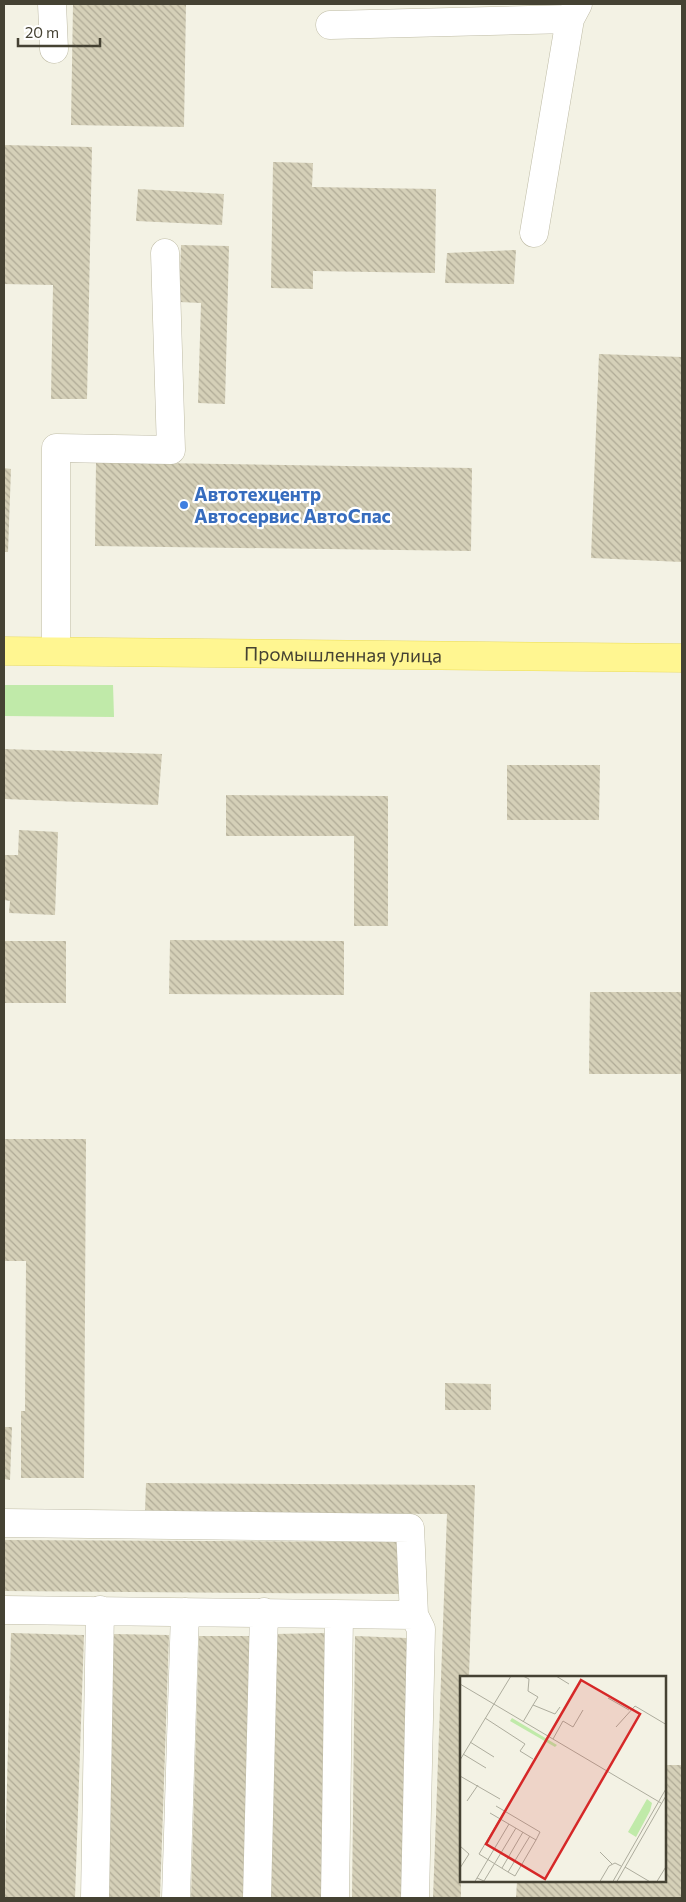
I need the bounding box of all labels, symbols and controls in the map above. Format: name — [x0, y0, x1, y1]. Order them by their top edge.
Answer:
scale bar — [18, 15, 100, 47]
text: 20 m — [25, 23, 59, 41]
place label: Автотехцентр Автосервис АвтоСпас — [194, 482, 391, 527]
marker: Автотехцентр Автосервис АвтоСпас — [178, 499, 190, 511]
street label: Промышленная улица — [244, 641, 442, 667]
inset map — [460, 1676, 666, 1882]

